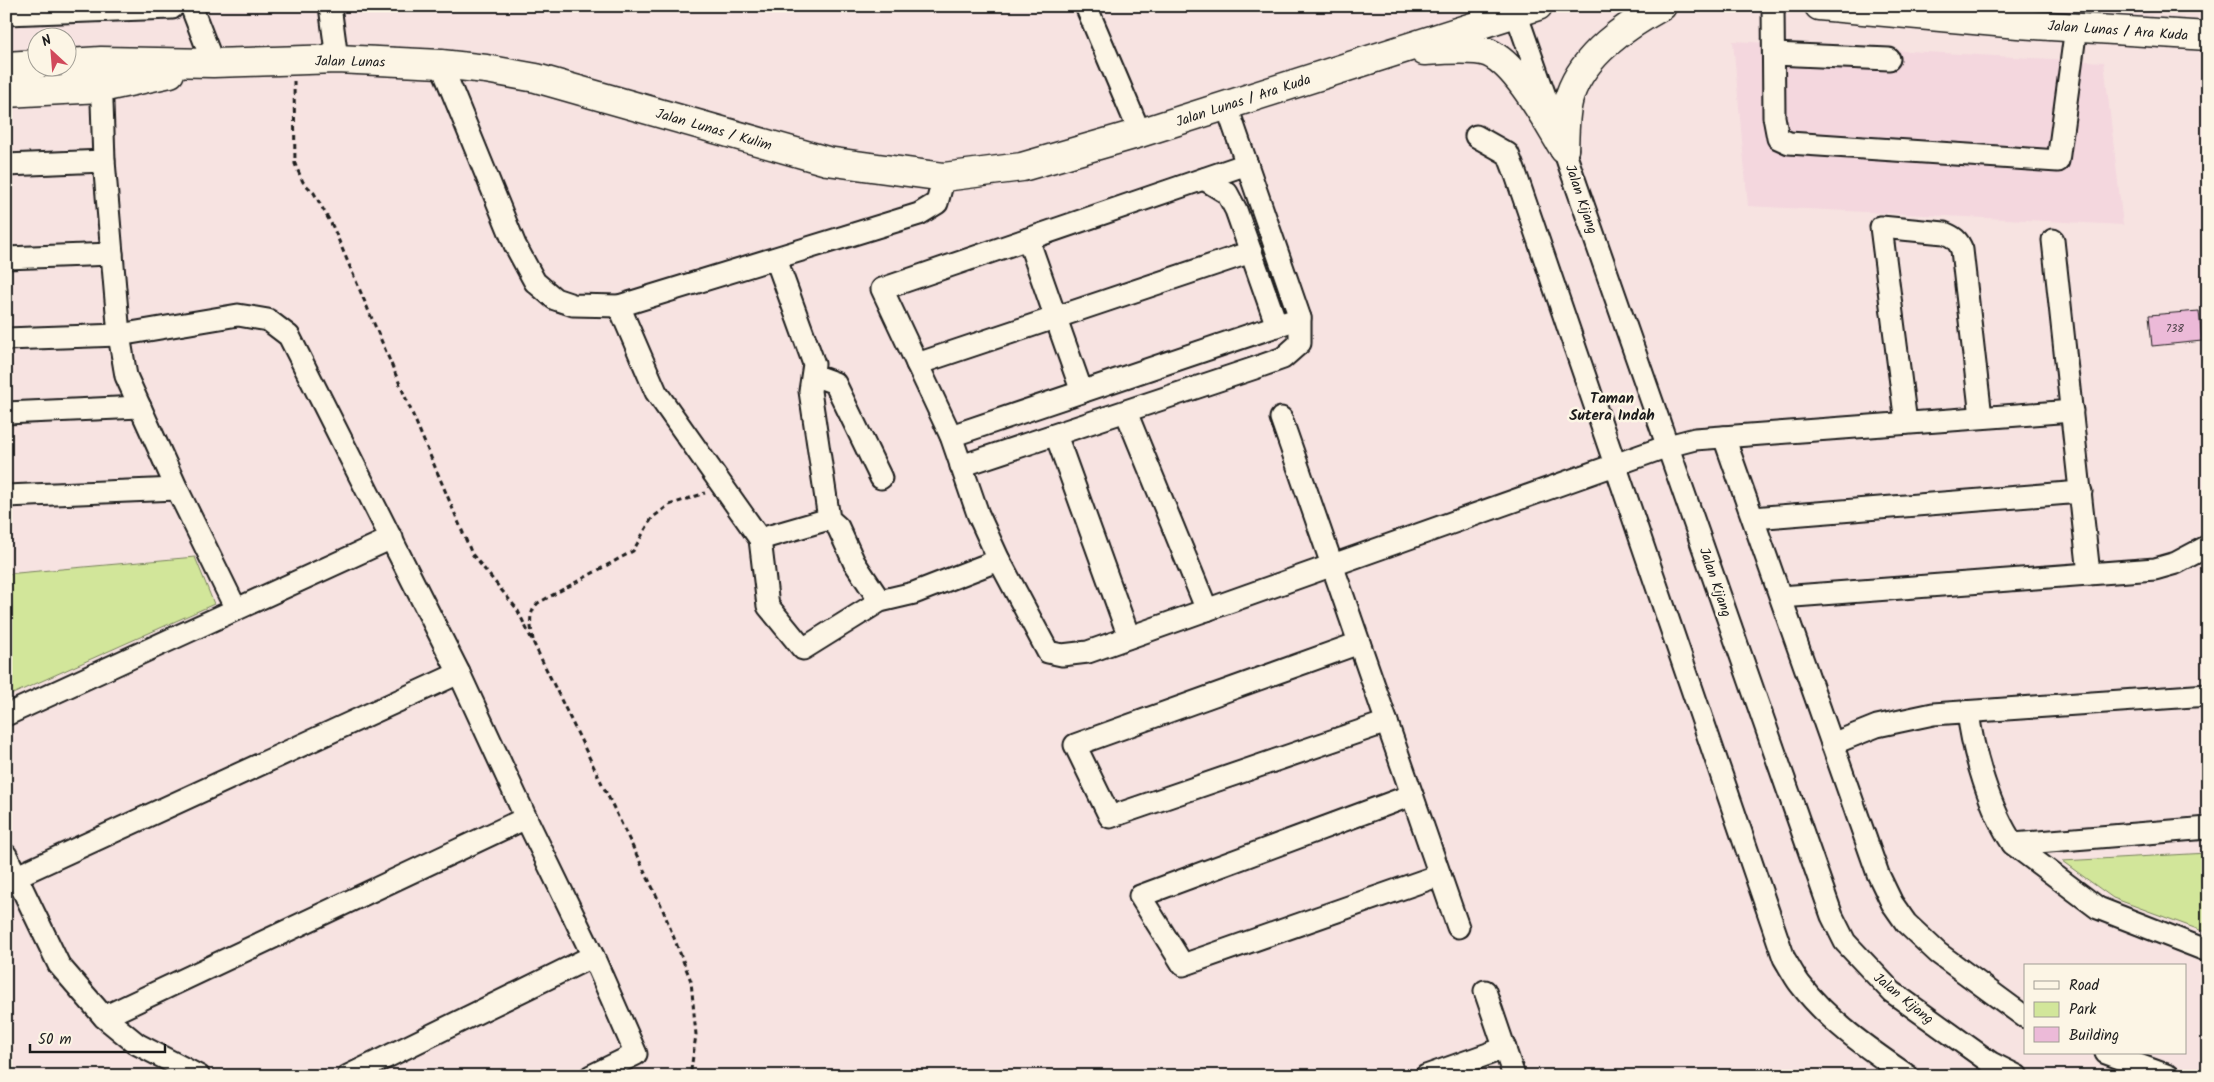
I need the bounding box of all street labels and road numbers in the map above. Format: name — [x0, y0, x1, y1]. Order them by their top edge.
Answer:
street label: Jalan Lunas / Ara Kuda — [2047, 15, 2189, 47]
street label: Jalan Lunas — [315, 50, 385, 74]
street label: Jalan Lunas / Ara Kuda — [1173, 69, 1314, 133]
street label: Jalan Lunas / Kulim — [653, 103, 774, 157]
street label: Jalan Kijang — [1559, 162, 1603, 237]
street label: Jalan Kijang — [1693, 545, 1737, 620]
street label: Jalan Kijang — [1868, 968, 1938, 1030]

